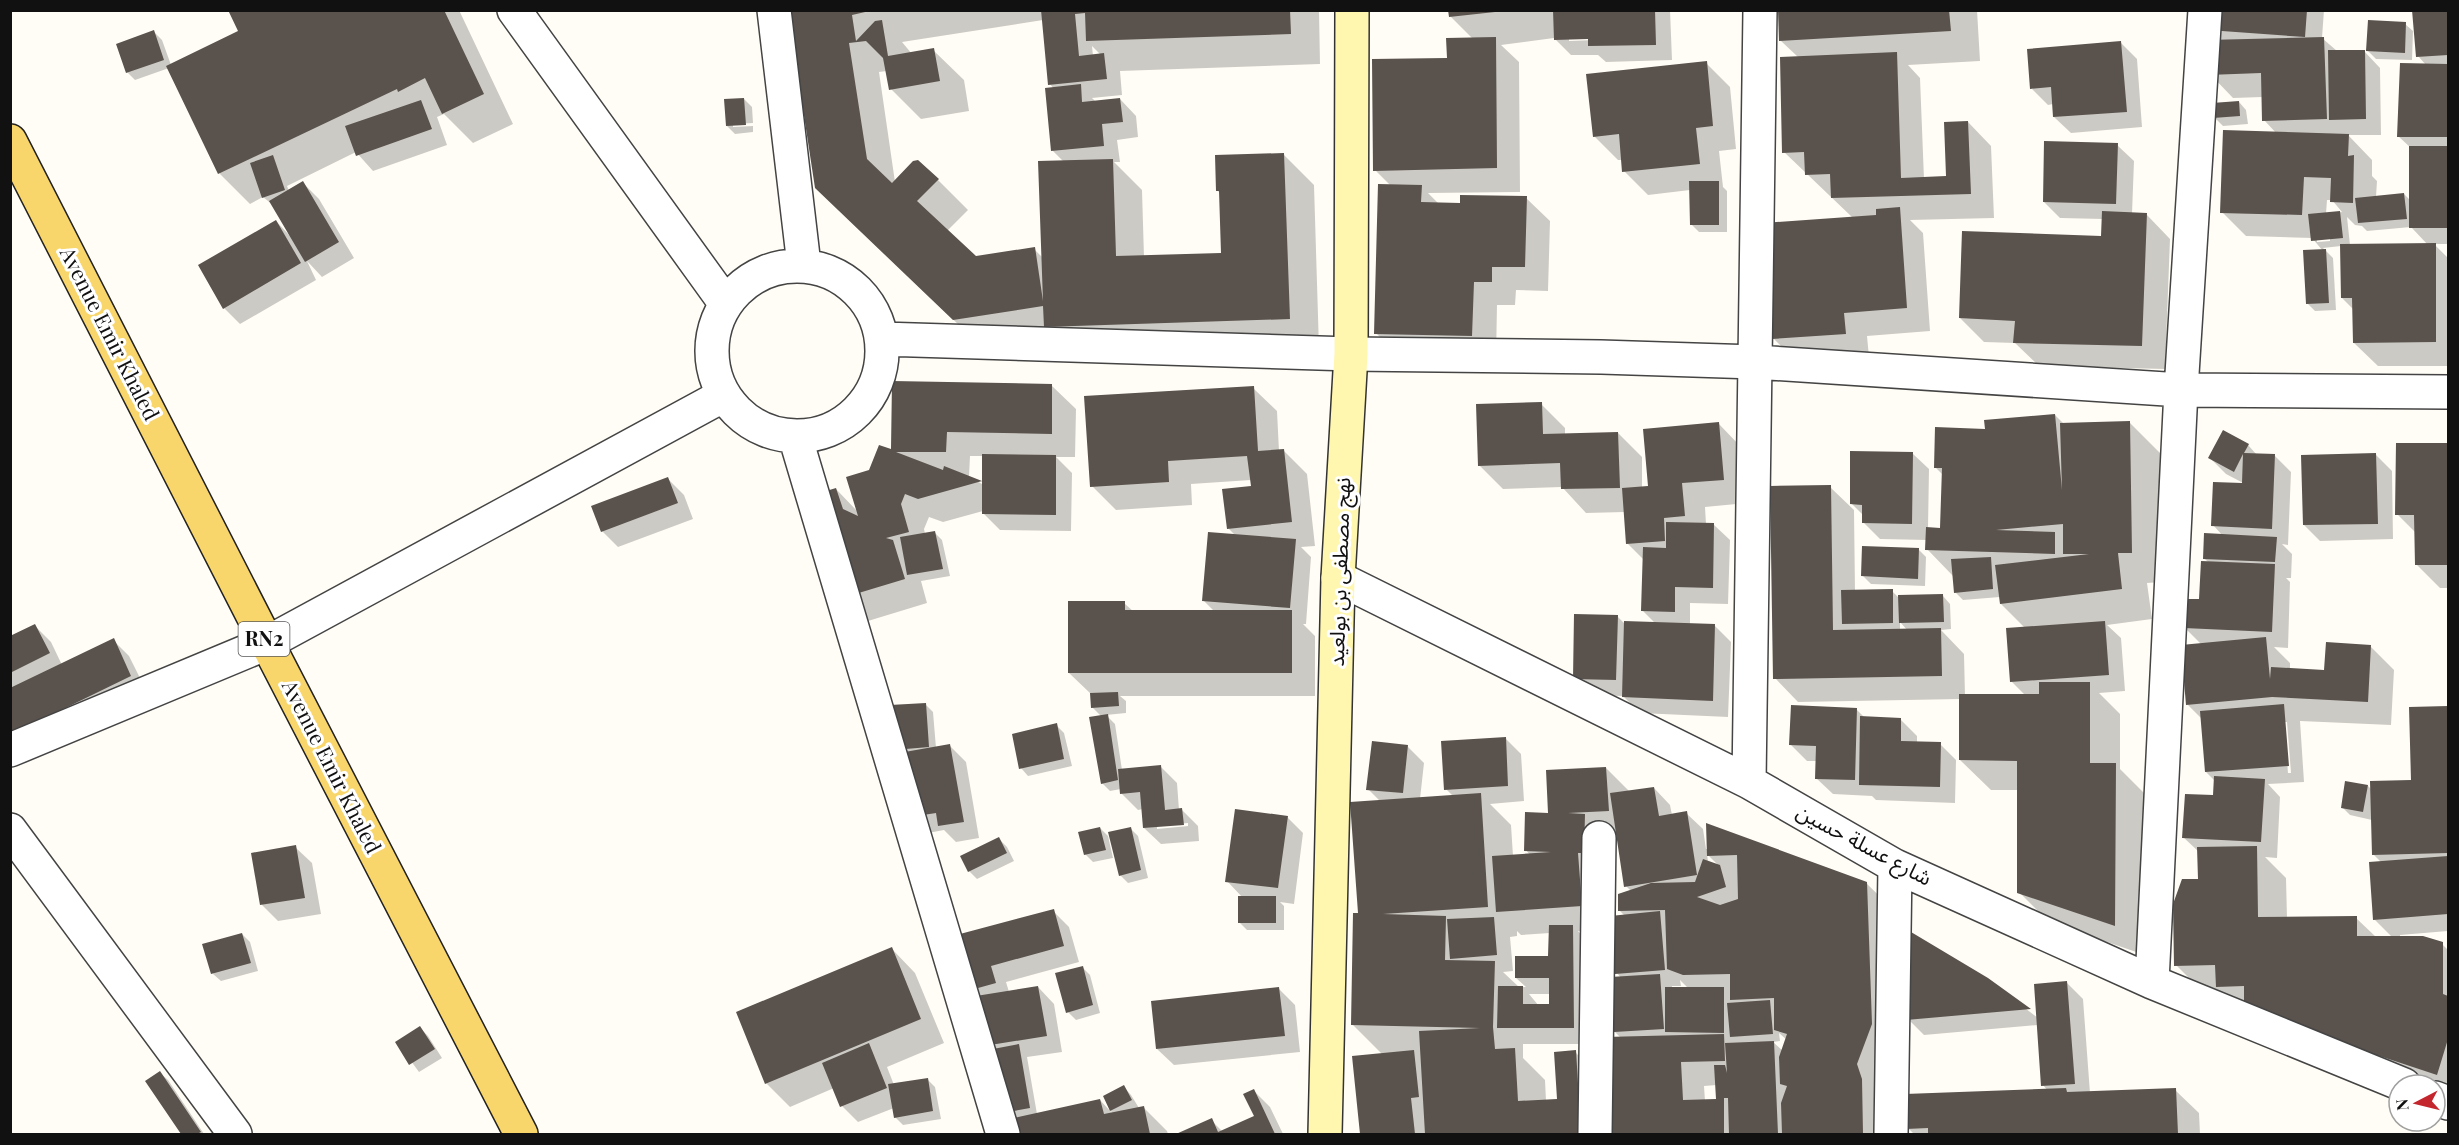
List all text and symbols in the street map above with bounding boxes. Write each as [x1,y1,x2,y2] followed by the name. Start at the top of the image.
[54,241,167,425] street label: Avenue Emir Khaled
[1321,477,1358,667] street label: نهج مصطفى بن بولعيد
[238,622,290,656] road number: RN2
[276,674,389,858] street label: Avenue Emir Khaled
[1791,796,1938,893] street label: شارع عسلة حسين
[2387,1073,2447,1133] north arrow
[2390,1097,2413,1112] text: N

